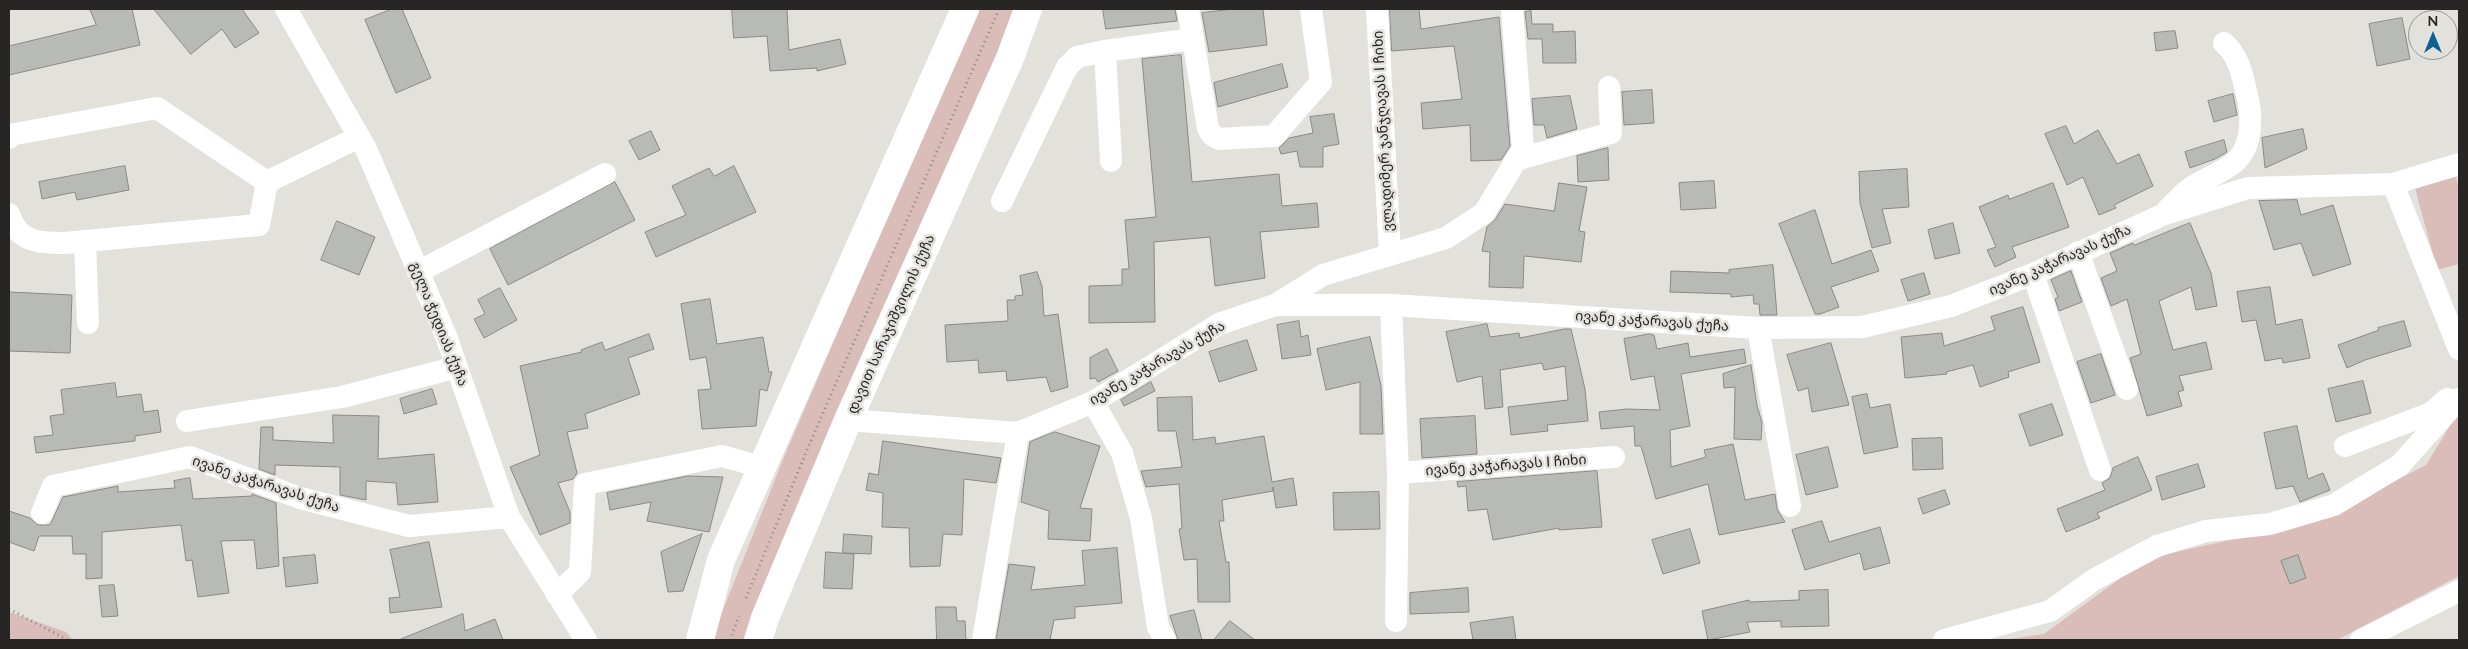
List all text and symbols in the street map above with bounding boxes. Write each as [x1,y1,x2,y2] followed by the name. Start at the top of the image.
[2408,10,2458,60] north arrow
[2428,12,2438,29] text: N
[1369,30,1397,232] street label: ვლადიმერ ჯანჯღავას I ჩიხი
[1986,221,2134,299] street label: ივანე კაჭარავას ქუჩა
[844,232,938,416] street label: დავით სარაჯიშვილის ქუჩა
[406,259,472,389] street label: გელა ჭედიას ქუჩა
[1575,307,1729,335] street label: ივანე კაჭარავას ქუჩა
[1086,317,1228,409] street label: ივანე კაჭარავას ქუჩა
[1425,451,1587,479] street label: ივანე კაჭარავას I ჩიხი
[190,452,342,516] street label: ივანე კაჭარავას ქუჩა

